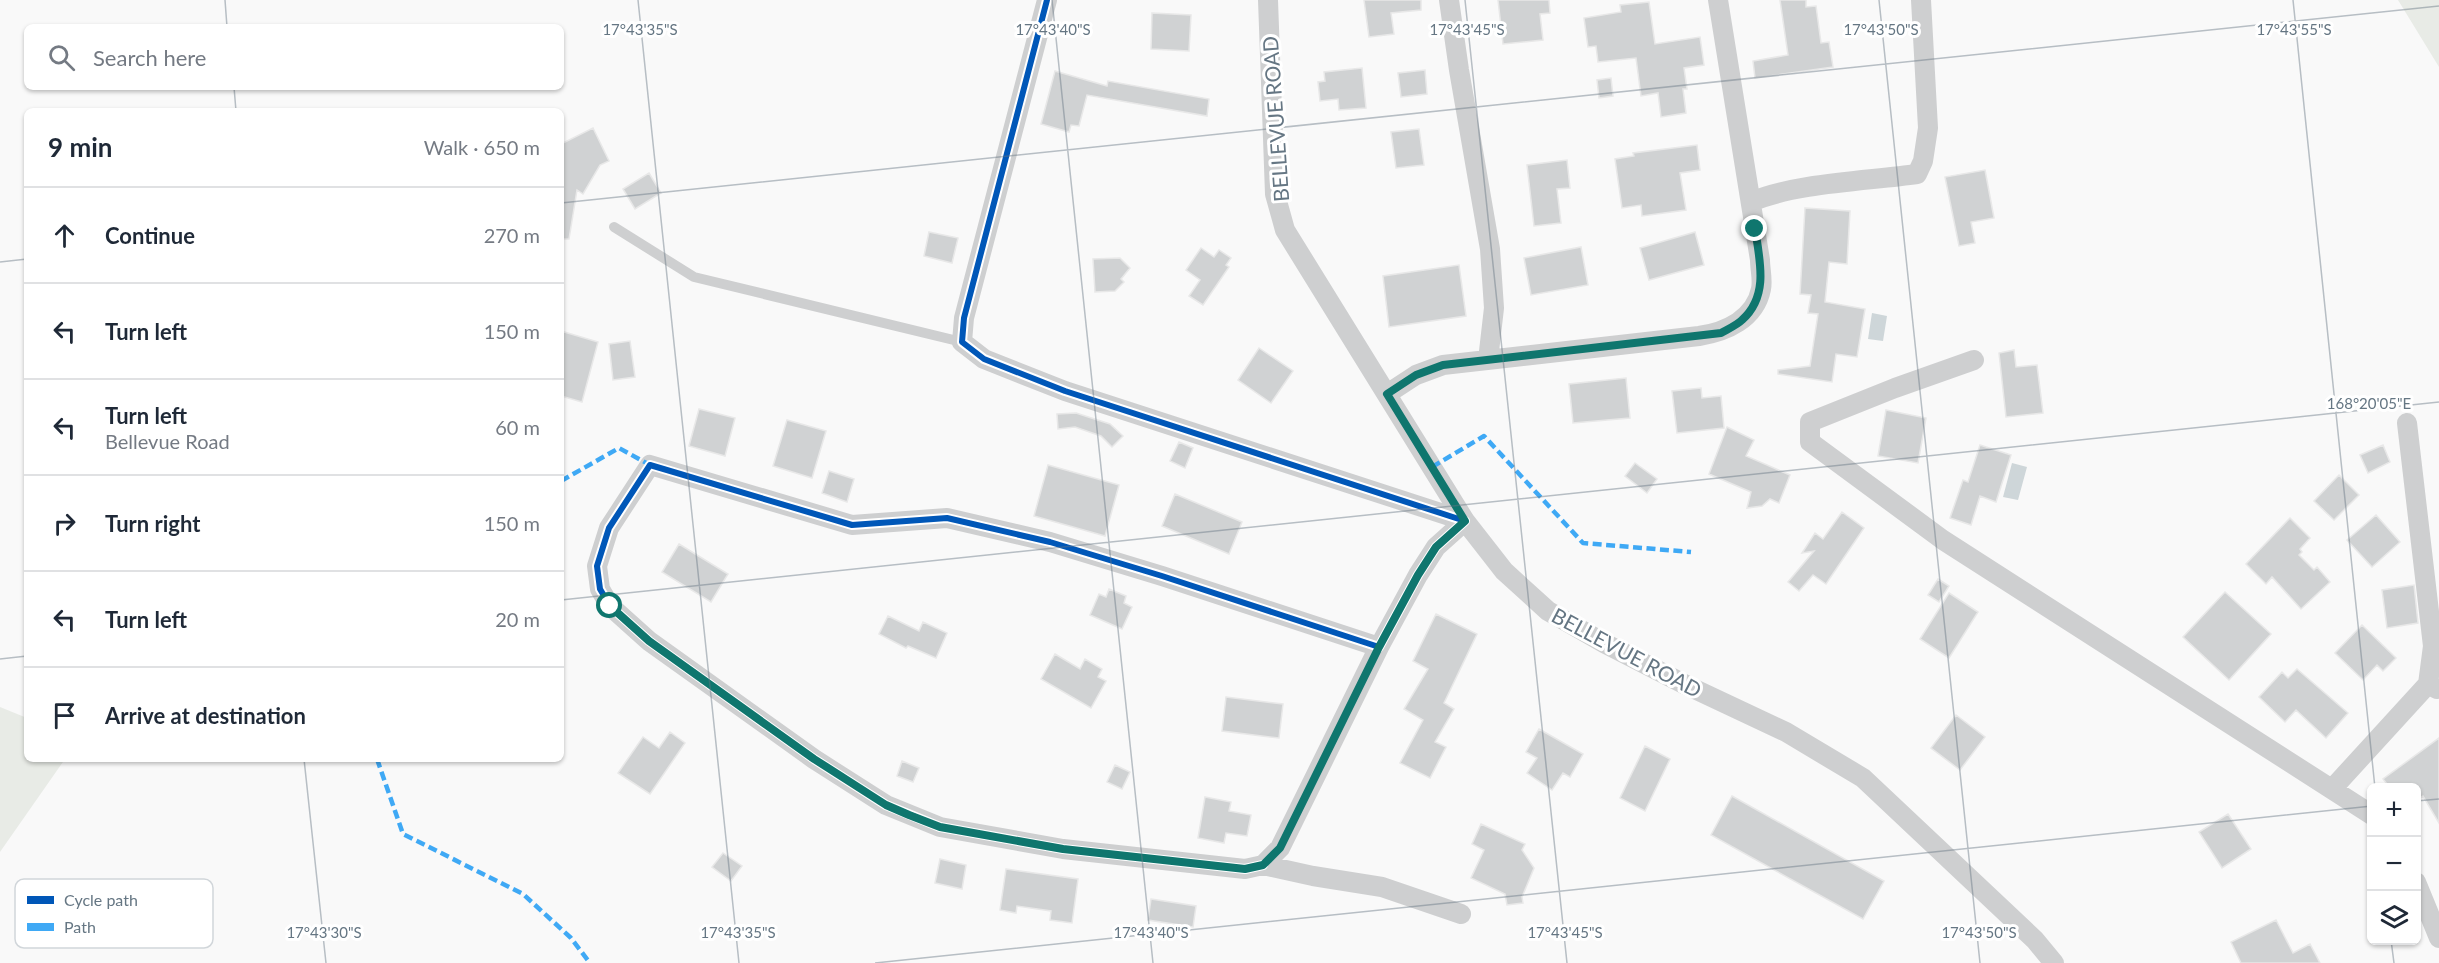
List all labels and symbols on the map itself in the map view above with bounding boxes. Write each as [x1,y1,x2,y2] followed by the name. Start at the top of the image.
[602,20,678,38] text: 17°43'35"S
[1015,20,1091,38] text: 17°43'40"S
[1429,20,1505,38] text: 17°43'45"S
[1843,20,1919,38] text: 17°43'50"S
[2256,20,2332,38] text: 17°43'55"S
[1257,35,1293,203] street label: BELLEVUE ROAD
[1741,215,1767,241] route end
[2327,394,2411,412] text: 168°20'05"E
[596,592,622,618] route start
[1548,602,1706,702] street label: BELLEVUE ROAD
[15,879,213,948] legend
[64,890,138,909] text: Cycle path
[64,917,96,936] text: Path
[286,923,362,941] text: 17°43'30"S
[700,923,776,941] text: 17°43'35"S
[1113,923,1189,941] text: 17°43'40"S
[1527,923,1603,941] text: 17°43'45"S
[1941,923,2017,941] text: 17°43'50"S

